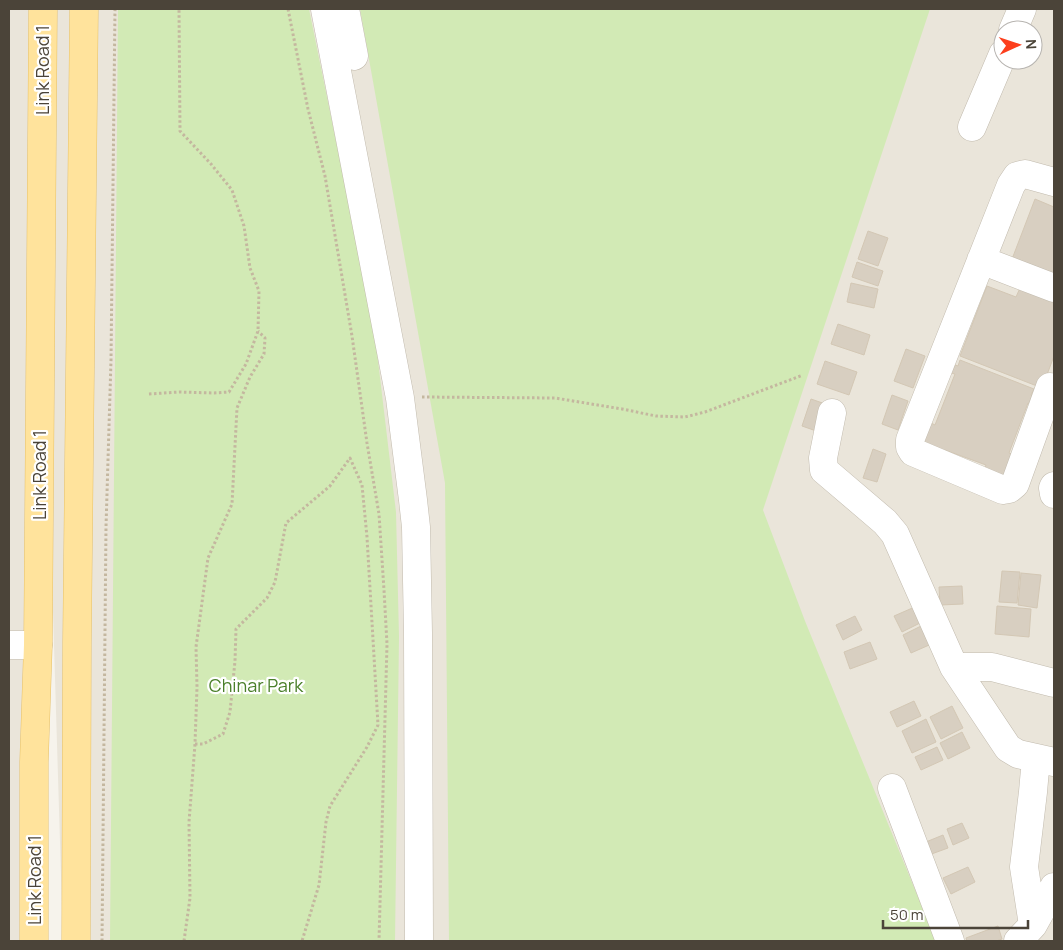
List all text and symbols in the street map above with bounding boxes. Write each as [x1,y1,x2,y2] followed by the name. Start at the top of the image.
[993,20,1043,70] north arrow
[30,25,54,115] street label: Link Road 1
[1022,39,1041,50] text: N
[27,430,51,520] street label: Link Road 1
[209,673,304,697] park label: Chinar Park
[22,835,46,925] street label: Link Road 1
[883,898,1028,930] scale bar
[890,904,924,925] text: 50 m

